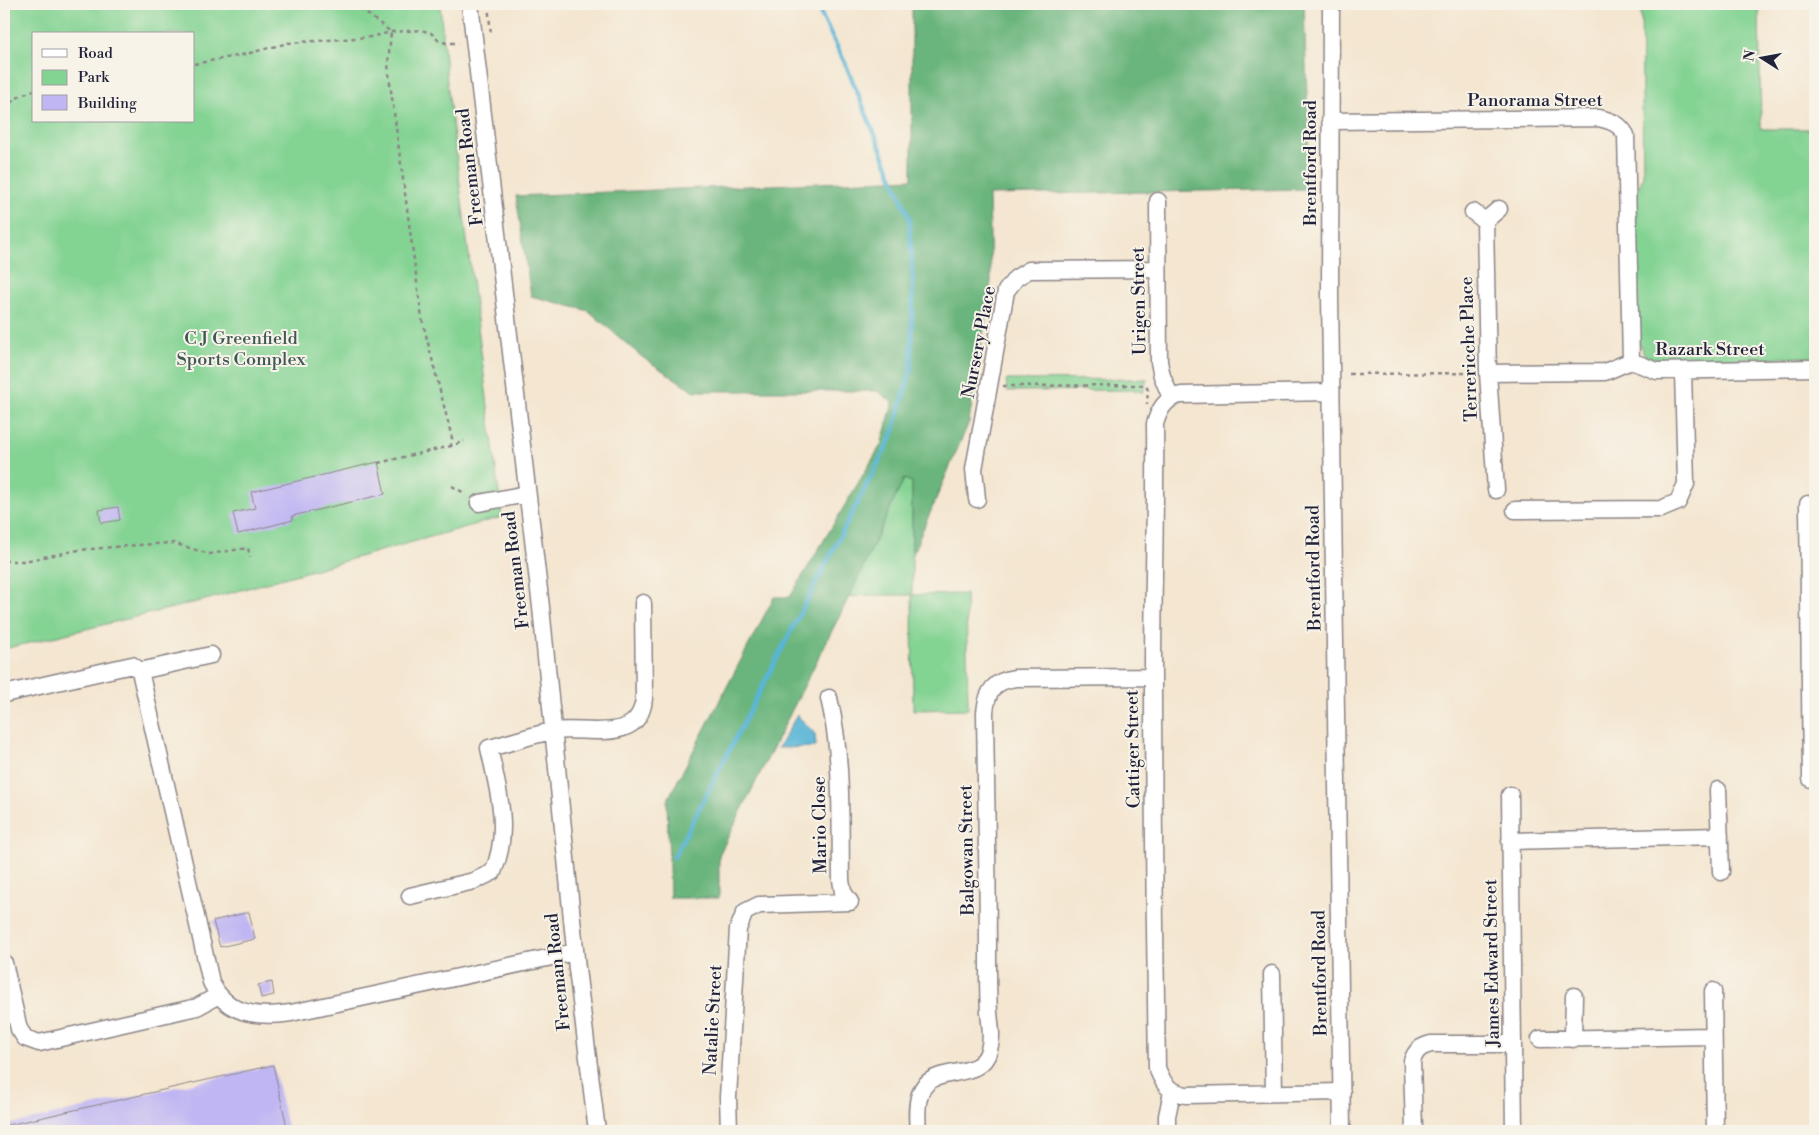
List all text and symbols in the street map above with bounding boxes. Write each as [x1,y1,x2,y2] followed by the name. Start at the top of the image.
[32,32,195,122] legend
[1736,32,1786,82] north arrow
[78,44,113,63] text: Road
[1740,49,1760,63] text: N
[78,68,110,87] text: Park
[1467,89,1603,112] street label: Panorama Street
[77,94,137,113] text: Building
[1299,99,1322,227] street label: Brentford Road
[451,106,489,227] street label: Freeman Road
[1127,246,1151,355] street label: Urigen Street
[1455,276,1483,422] street label: Terrericche Place
[957,284,1001,400] street label: Nursery Place
[176,327,306,371] park label: C J Greenfield Sports Complex
[1655,338,1765,361] street label: Razark Street
[1301,504,1327,632] street label: Brentford Road
[497,509,535,630] street label: Freeman Road
[1120,689,1146,809] street label: Cattiger Street
[808,776,832,874] street label: Mario Close
[954,784,980,917] street label: Balgowan Street
[1479,878,1505,1048] street label: James Edward Street
[1307,909,1333,1037] street label: Brentford Road
[540,911,576,1032] street label: Freeman Road
[699,963,727,1076] street label: Natalie Street

